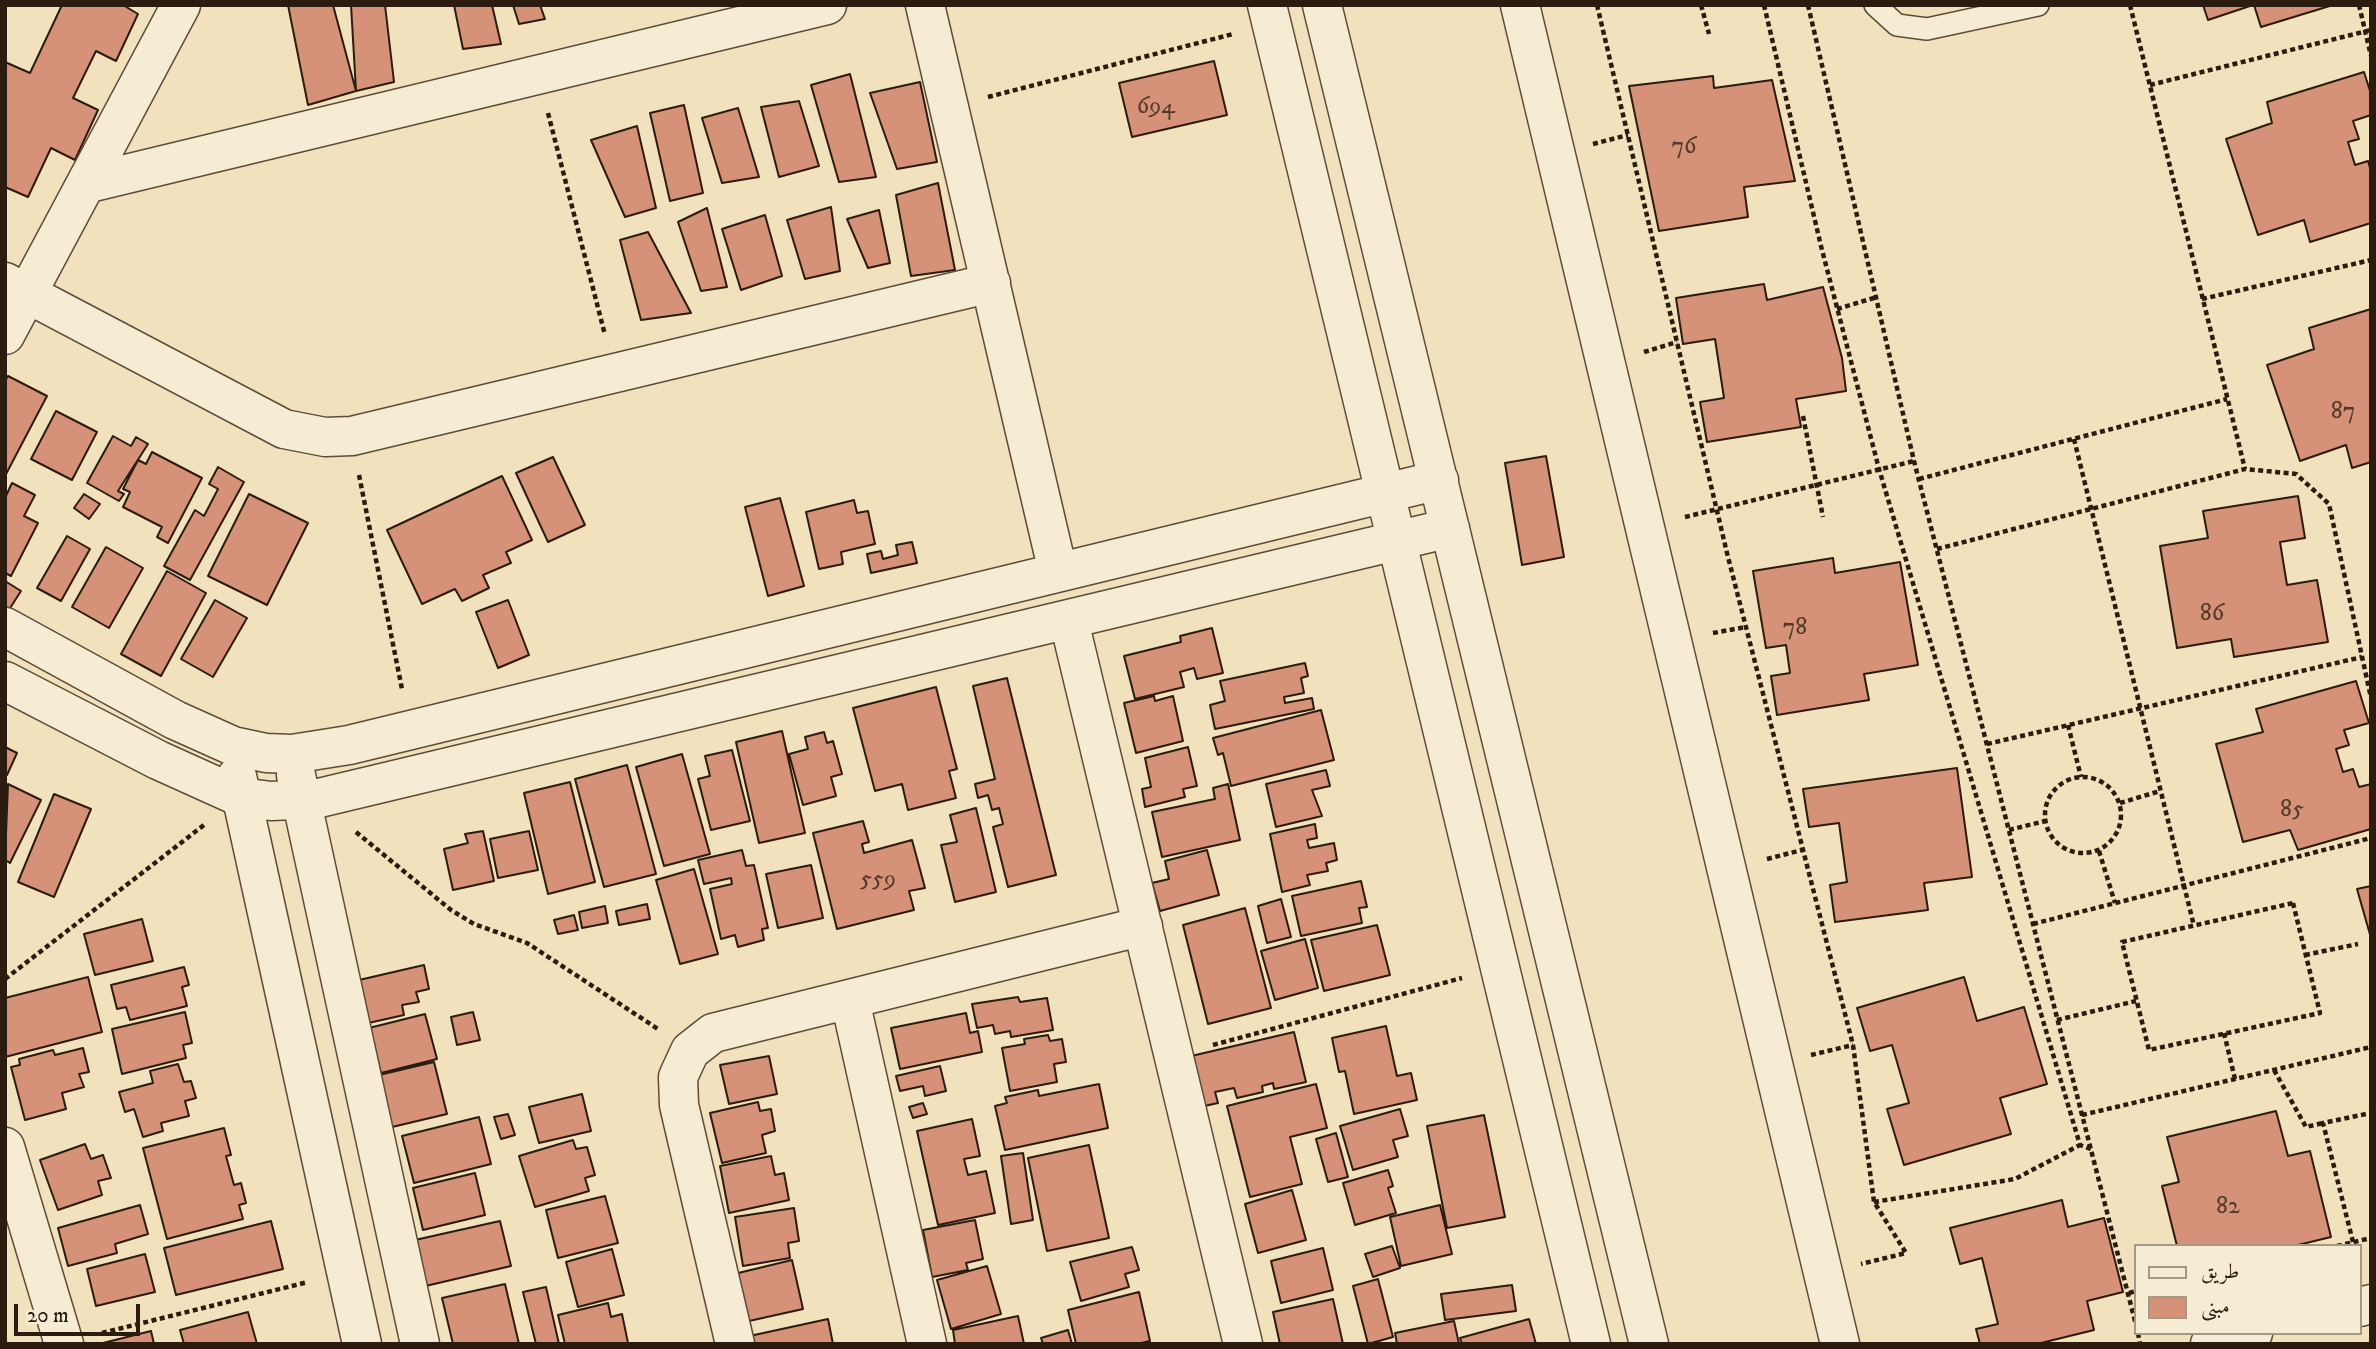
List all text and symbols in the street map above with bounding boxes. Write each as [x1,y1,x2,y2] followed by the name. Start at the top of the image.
[1137,94,1175,122] house number: 694
[1671,134,1697,162] house number: 76
[2331,399,2355,427] house number: 87
[2200,601,2224,629] house number: 86
[1783,615,1807,643] house number: 78
[2280,797,2304,825] house number: 85
[860,867,896,895] house number: 559
[2216,1194,2240,1222] house number: 82
[2134,1244,2362,1335] legend
[2201,1259,2239,1285] text: طريق
[18,1290,144,1334] scale bar
[2201,1294,2230,1320] text: مبنى
[27,1303,69,1329] text: 20 m

